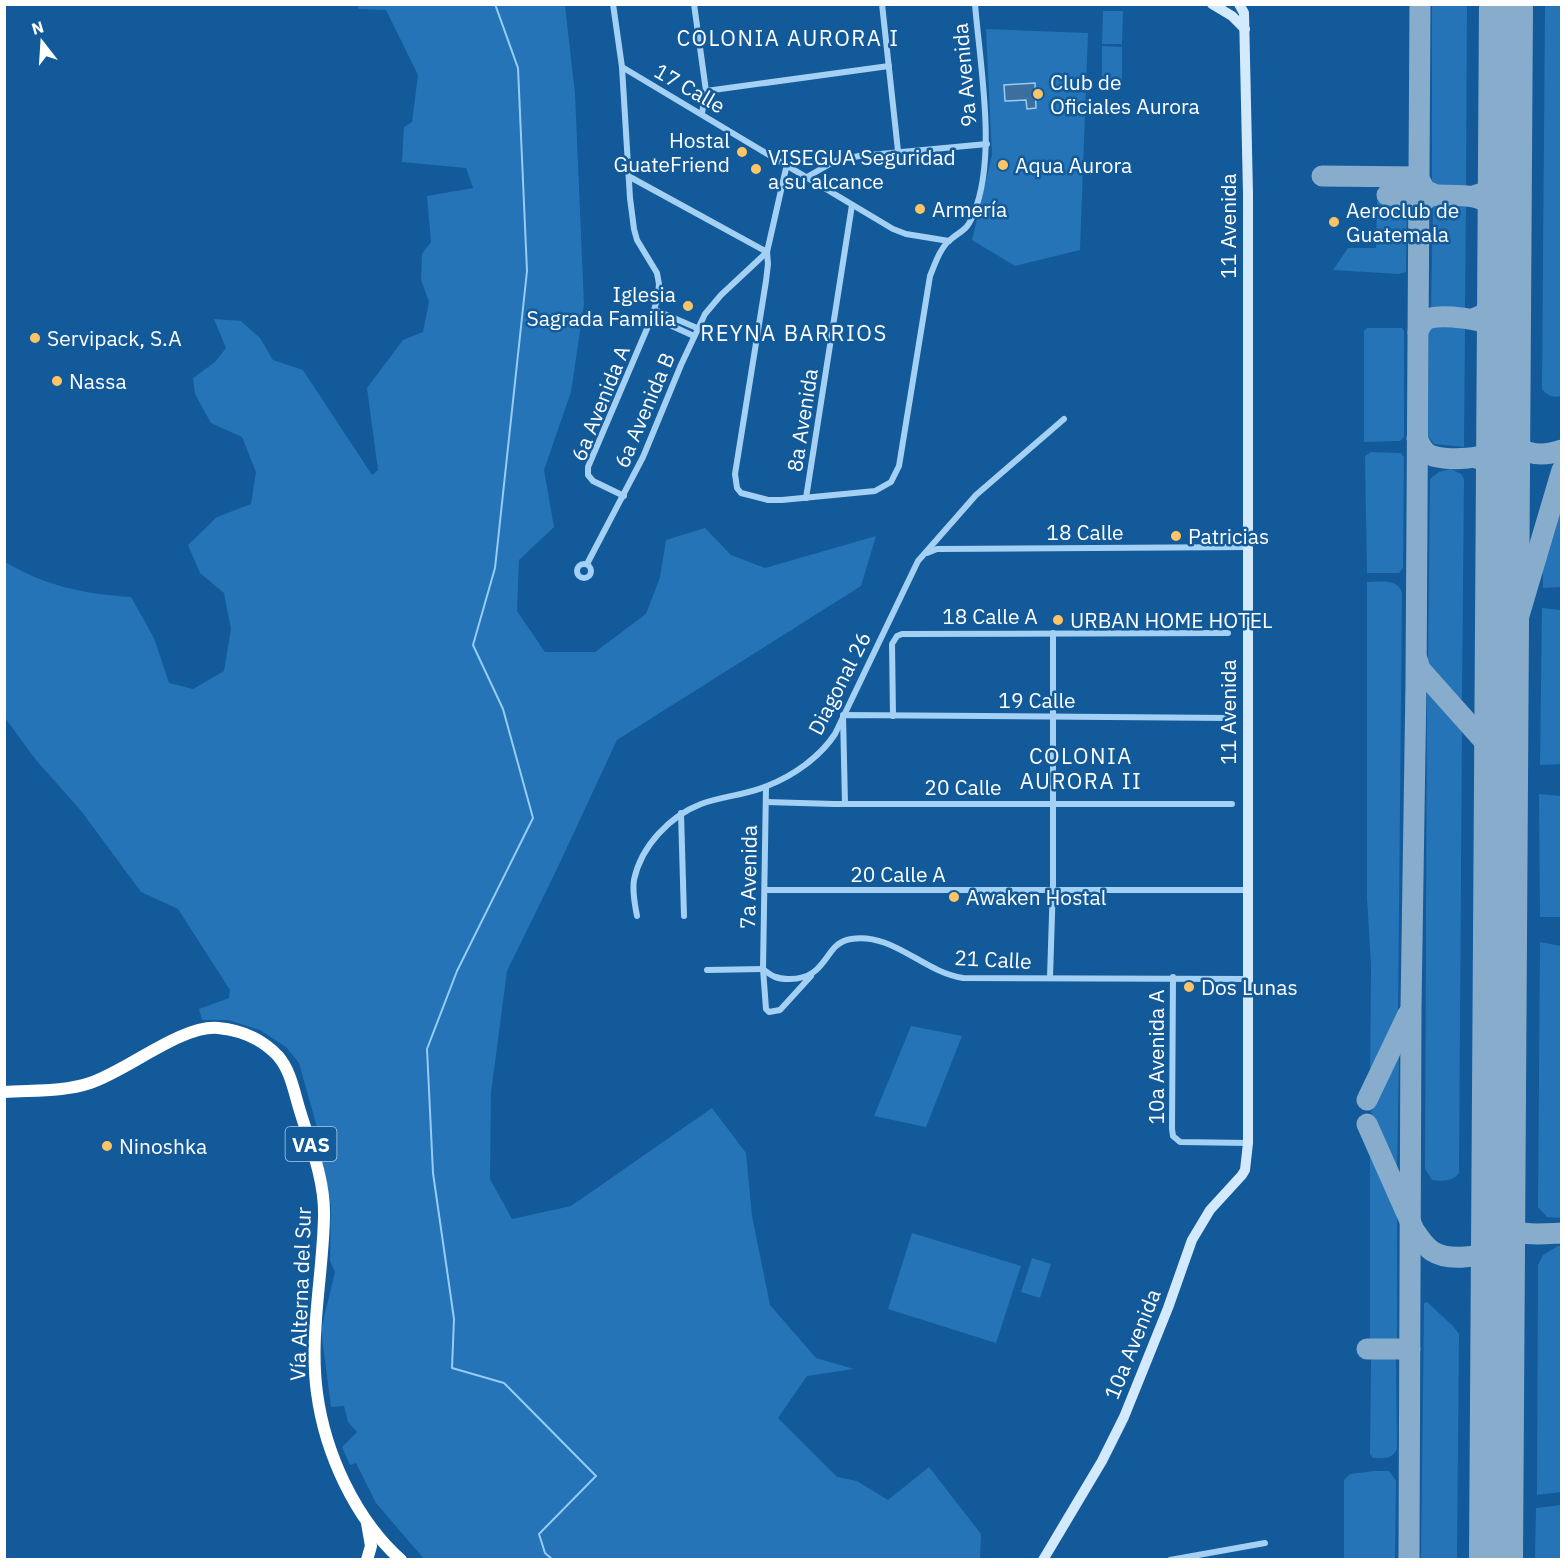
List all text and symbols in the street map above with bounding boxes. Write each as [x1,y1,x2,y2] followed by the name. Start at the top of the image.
[12,12,72,72] north arrow
[29,16,46,39] text: N
[946,22,982,128] street label: 9a Avenida
[677,23,899,52] district label: COLONIA AURORA I
[650,57,730,119] street label: 17 Calle
[1050,68,1200,120] place label: Club de Oficiales Aurora
[1031,87,1045,101] marker: Club de Oficiales Aurora
[614,126,730,178] place label: Hostal GuateFriend
[768,143,956,195] place label: VISEGUA Seguridad a su alcance
[735,145,749,159] marker: Hostal GuateFriend
[1015,151,1132,179] place label: Aqua Aurora
[996,158,1010,172] marker: Aqua Aurora
[749,162,763,176] marker: VISEGUA Seguridad a su alcance
[1214,173,1242,279] street label: 11 Avenida
[932,195,1007,223] place label: Armería
[1346,196,1459,248] place label: Aeroclub de Guatemala
[913,202,927,216] marker: Armería
[1327,215,1341,229] marker: Aeroclub de Guatemala
[526,280,676,332] place label: Iglesia Sagrada Familia
[681,299,695,313] marker: Iglesia Sagrada Familia
[700,318,888,347] district label: REYNA BARRIOS
[47,324,182,352] place label: Servipack, S.A
[28,331,42,345] marker: Servipack, S.A
[564,341,636,465] street label: 6a Avenida A
[607,348,681,472] street label: 6a Avenida B
[780,366,824,474] street label: 8a Avenida
[69,367,127,395] place label: Nassa
[50,374,64,388] marker: Nassa
[1046,518,1124,546] street label: 18 Calle
[1188,522,1269,550] place label: Patricias
[1169,529,1183,543] marker: Patricias
[942,602,1038,630] street label: 18 Calle A
[1070,606,1272,634] place label: URBAN HOME HOTEL
[1051,613,1065,627] marker: URBAN HOME HOTEL
[801,627,877,739] street label: Diagonal 26
[1214,659,1242,765] street label: 11 Avenida
[998,686,1076,714] street label: 19 Calle
[1020,741,1142,795] district label: COLONIA AURORA II
[924,773,1002,801] street label: 20 Calle
[733,825,763,929] street label: 7a Avenida
[850,860,946,888] street label: 20 Calle A
[966,883,1107,911] place label: Awaken Hostal
[947,890,961,904] marker: Awaken Hostal
[954,943,1032,975] street label: 21 Calle
[1201,973,1298,1001] place label: Dos Lunas
[1182,980,1196,994] marker: Dos Lunas
[1142,989,1170,1125] street label: 10a Avenida A
[286,1127,336,1161] road number: VAS
[119,1132,207,1160] place label: Ninoshka
[100,1139,114,1153] marker: Ninoshka
[283,1206,317,1381] street label: Vía Alterna del Sur
[1097,1285,1167,1403] street label: 10a Avenida

